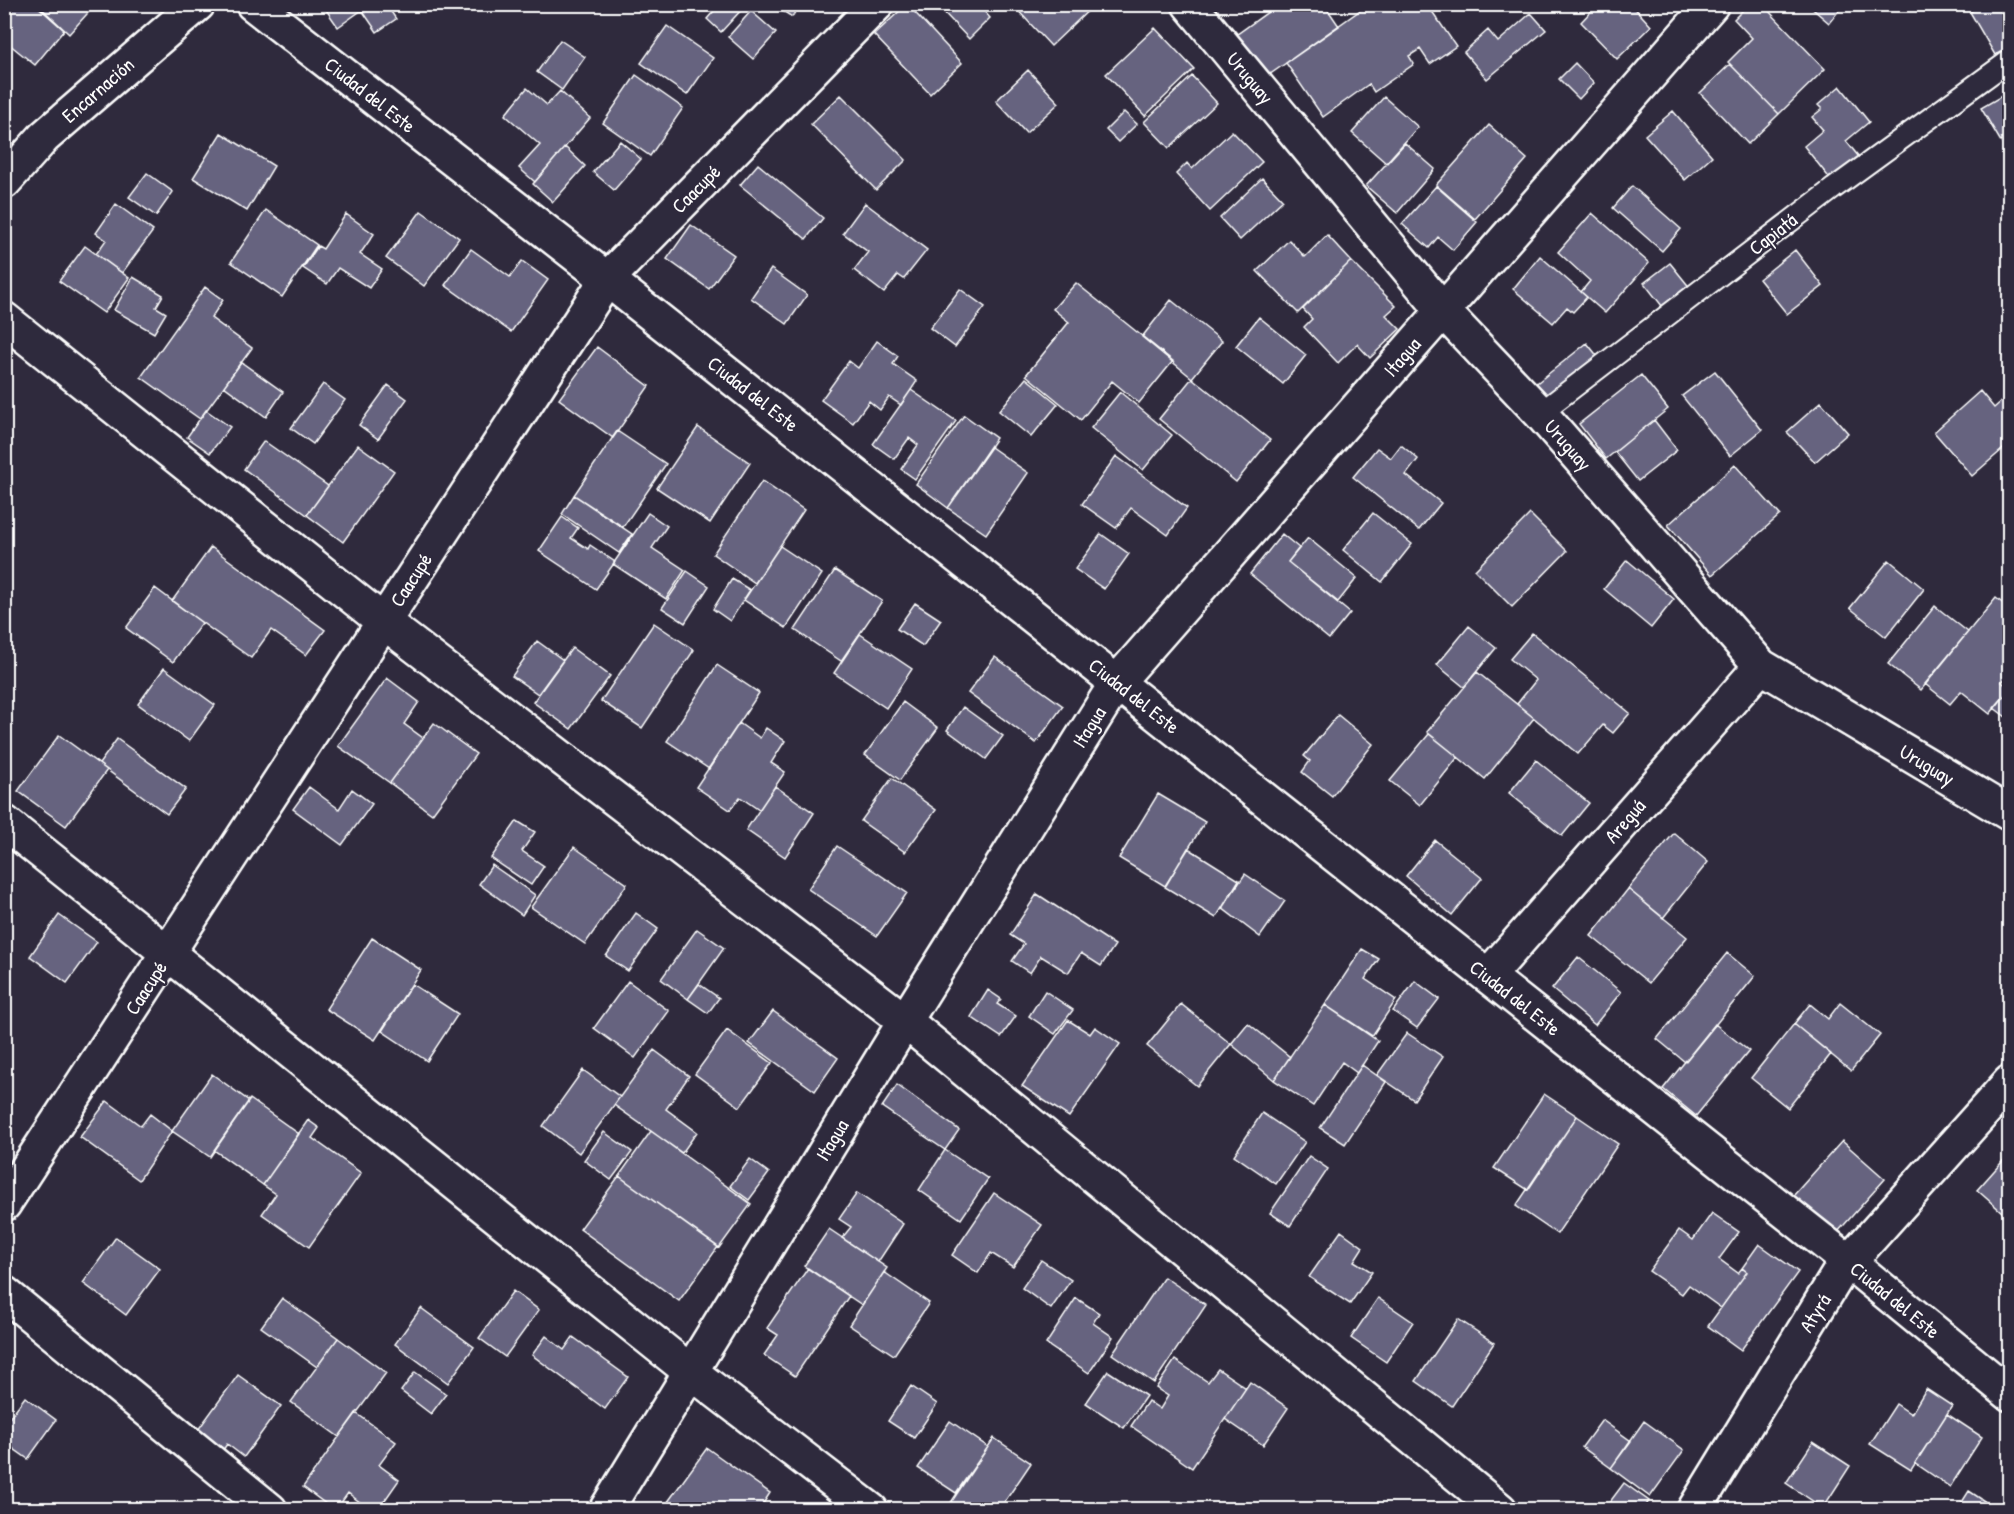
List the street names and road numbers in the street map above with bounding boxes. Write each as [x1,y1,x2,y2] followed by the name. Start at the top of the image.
[1221,46,1280,109] street label: Uruguay
[56,51,140,128] street label: Encarnación
[319,51,421,139] street label: Ciudad del Este
[665,158,726,219] street label: Caacupé
[1743,206,1803,261] street label: Capiatá
[1377,331,1426,382] street label: Itagua
[702,350,804,438] street label: Ciudad del Este
[1539,413,1598,476] street label: Uruguay
[383,548,438,612] street label: Caacupé
[1083,652,1185,740] street label: Ciudad del Este
[1065,701,1112,753] street label: Itagua
[1895,738,1960,792] street label: Uruguay
[1598,793,1651,848] street label: Areguá
[1464,954,1566,1042] street label: Ciudad del Este
[118,956,173,1020] street label: Caacupé
[809,1114,855,1166] street label: Itagua
[1845,1255,1946,1344] street label: Ciudad del Este
[1792,1288,1837,1337] street label: Atyrá

